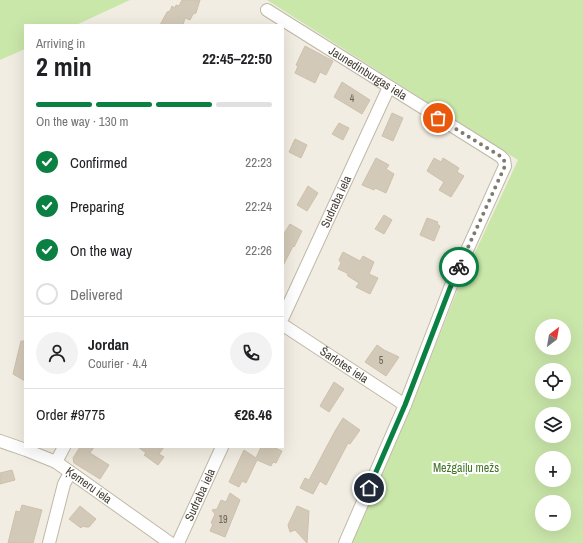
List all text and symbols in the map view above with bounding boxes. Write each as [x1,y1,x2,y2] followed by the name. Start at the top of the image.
[36,35,85,52] text: Arriving in
[326,43,410,104] street label: Jaunedinburgas iela
[202,48,272,69] text: 22:45–22:50
[36,49,92,84] text: 2 min
[350,92,355,105] house number: 4
[421,101,455,135] pin
[427,107,449,129] icon: bag
[36,113,128,130] text: On the way · 130 m
[36,151,58,173] icon: check
[70,152,127,173] text: Confirmed
[245,154,272,171] text: 22:23
[317,172,355,230] street label: Sudraba iela
[36,195,58,217] icon: check
[70,196,124,217] text: Preparing
[245,198,272,215] text: 22:24
[36,239,58,261] icon: check
[70,240,132,261] text: On the way
[245,242,272,259] text: 22:26
[439,247,479,287] courier
[448,256,470,278] icon: bike
[70,284,123,305] text: Delivered
[535,319,571,355] north arrow
[535,319,571,531] map controls
[36,332,78,374] button: person
[230,332,272,374] button: phone
[88,334,129,355] text: Jordan
[317,343,372,387] street label: Šarlotes iela
[379,354,384,367] house number: 5
[88,355,147,372] text: Courier · 4.4
[535,363,571,399] button: locate
[36,404,105,425] text: Order #9775
[234,404,272,425] text: €26.46
[535,407,571,443] button: layers
[535,451,571,487] button: +
[433,460,499,476] park label: Mežgaiļu mežs
[62,463,115,507] street label: Ķemeru iela
[181,466,219,524] street label: Sudraba iela
[352,471,386,505] pin
[358,477,380,499] icon: home
[535,495,571,531] button: −
[218,513,228,526] house number: 19

